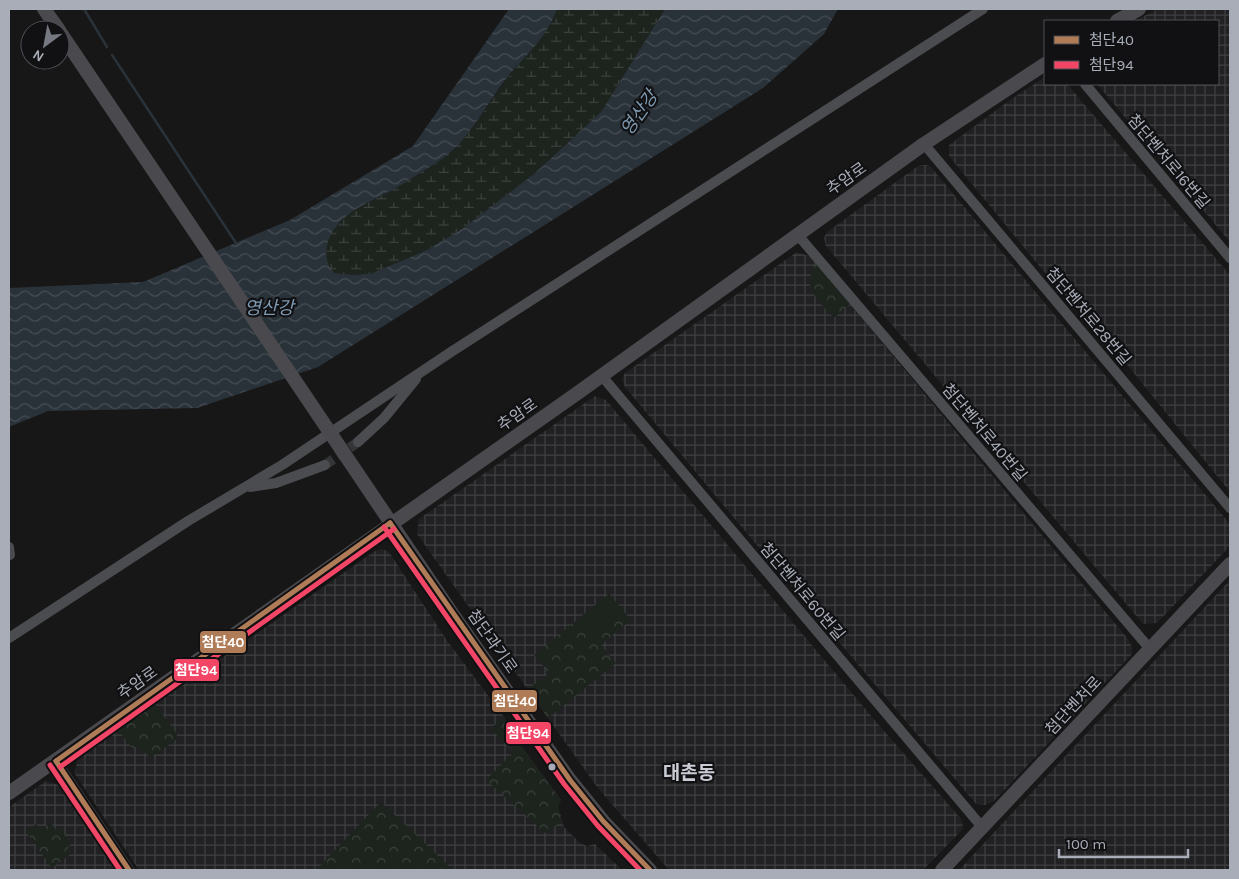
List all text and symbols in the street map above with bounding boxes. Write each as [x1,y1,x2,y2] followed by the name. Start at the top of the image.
[20,20,70,70] north arrow
[1044,20,1219,85] legend
[1089,31,1134,49] text: 첨단40
[30,46,47,65] text: N
[1089,56,1134,74] text: 첨단94
[616,84,664,140] water label: 영산강
[1124,110,1214,212] street label: 첨단벤처로16번길
[823,158,870,199] street label: 추암로
[1042,263,1135,369] street label: 첨단벤처로28번길
[244,297,296,319] water label: 영산강
[938,380,1031,485] street label: 첨단벤처로40번길
[494,394,541,435] street label: 추암로
[756,539,849,644] street label: 첨단벤처로60번길
[464,606,522,677] street label: 첨단과기로
[199,630,247,654] line badge: 첨단40
[202,634,245,651] text: 첨단40
[173,658,220,682] line badge: 첨단94
[114,662,161,703] street label: 추암로
[175,662,218,679] text: 첨단94
[1041,672,1106,739] street label: 첨단벤처로
[491,689,538,713] line badge: 첨단40
[494,693,537,710] text: 첨단40
[505,721,552,745] line badge: 첨단94
[507,725,550,742] text: 첨단94
[547,762,557,772] unlabelled marker
[663,762,715,784] district label: 대촌동
[1059,826,1188,858] scale bar
[1066,835,1106,853] text: 100 m

